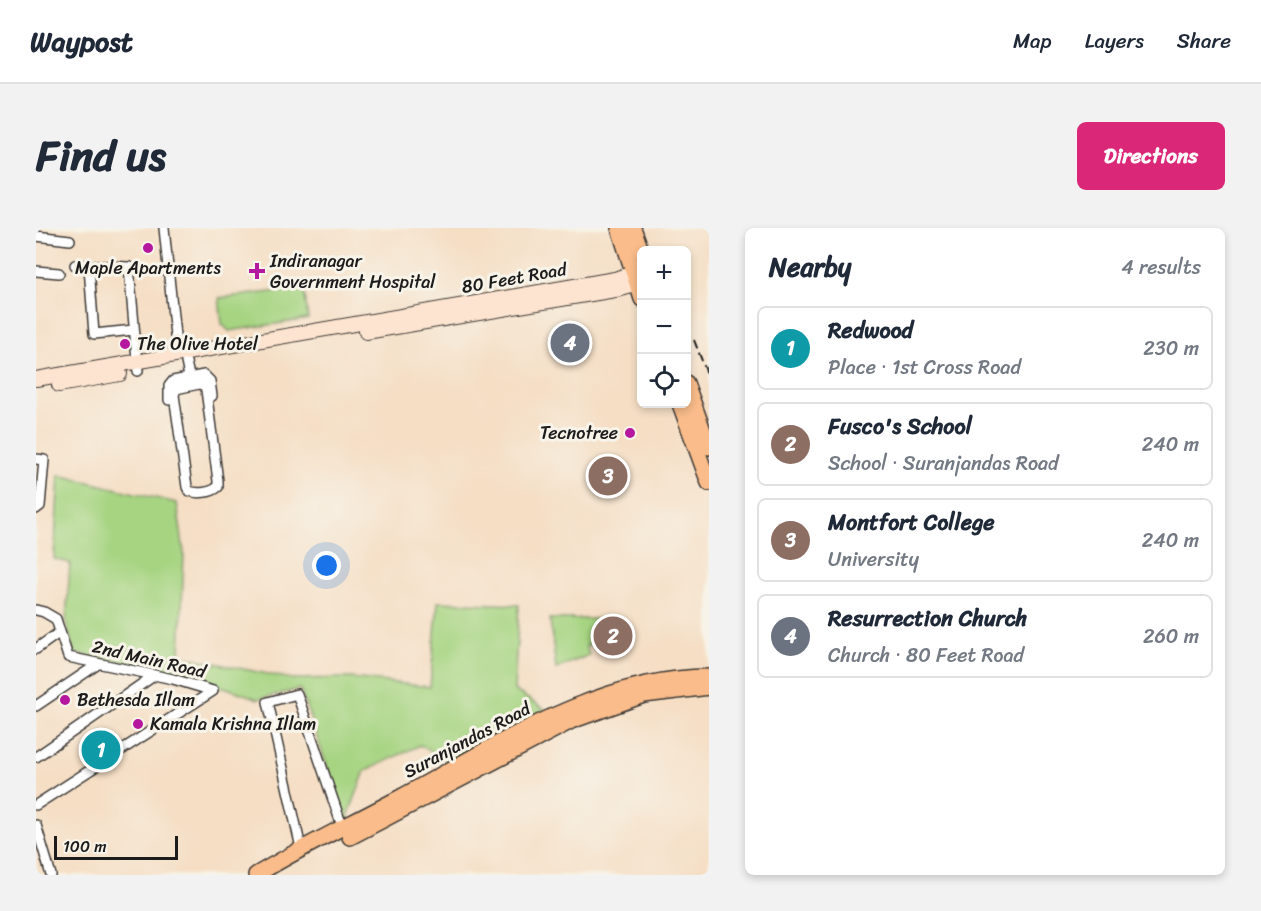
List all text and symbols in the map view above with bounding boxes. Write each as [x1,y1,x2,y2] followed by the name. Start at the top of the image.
[30,17,133,66] text: Waypost
[1013,22,1052,60] text: Map
[1085,22,1144,60] text: Layers
[1177,22,1231,60] text: Share
[36,119,166,193] text: Find us
[1077,122,1225,190] button: Directions
[141,241,155,255] marker: Maple Apartments
[769,244,851,290] text: Nearby
[269,245,436,298] place label: Indiranagar Government Hospital
[637,246,691,408] map controls
[637,246,691,300] button: +
[1121,250,1201,285] text: 4 results
[75,252,222,284] place label: Maple Apartments
[459,253,571,303] street label: 80 Feet Road
[248,262,266,280] marker: Indiranagar Government Hospital
[637,300,691,354] button: −
[828,311,913,350] text: Redwood
[550,320,590,366] pin: 4
[137,328,259,360] place label: The Olive Hotel
[786,331,795,366] text: 1
[1143,331,1199,366] text: 230 m
[118,337,132,351] marker: The Olive Hotel
[828,350,1021,385] text: Place · 1st Cross Road
[637,354,691,408] button: locate
[828,407,972,446] text: Fusco's School
[540,417,618,449] place label: Tecnotree
[623,426,637,440] marker: Tecnotree
[785,427,796,462] text: 2
[1142,427,1199,462] text: 240 m
[828,446,1059,481] text: School · Suranjandas Road
[588,454,628,498] pin: 3
[828,503,995,542] text: Montfort College
[785,523,796,558] text: 3
[1142,523,1199,558] text: 240 m
[828,542,919,577] text: University
[312,551,341,580] your location
[828,599,1027,638] text: Resurrection Church
[594,614,632,658] pin: 2
[784,619,797,654] text: 4
[1143,619,1199,654] text: 260 m
[89,630,210,688] street label: 2nd Main Road
[828,638,1024,673] text: Church · 80 Feet Road
[77,684,195,716] place label: Bethesda Illam
[398,692,538,787] street label: Suranjandas Road
[58,693,72,707] marker: Bethesda Illam
[150,708,317,740] place label: Kamala Krishna Illam
[131,717,145,731] marker: Kamala Krishna Illam
[82,728,120,772] pin: 1
[63,832,107,861] text: 100 m
[54,833,178,860] scale bar

